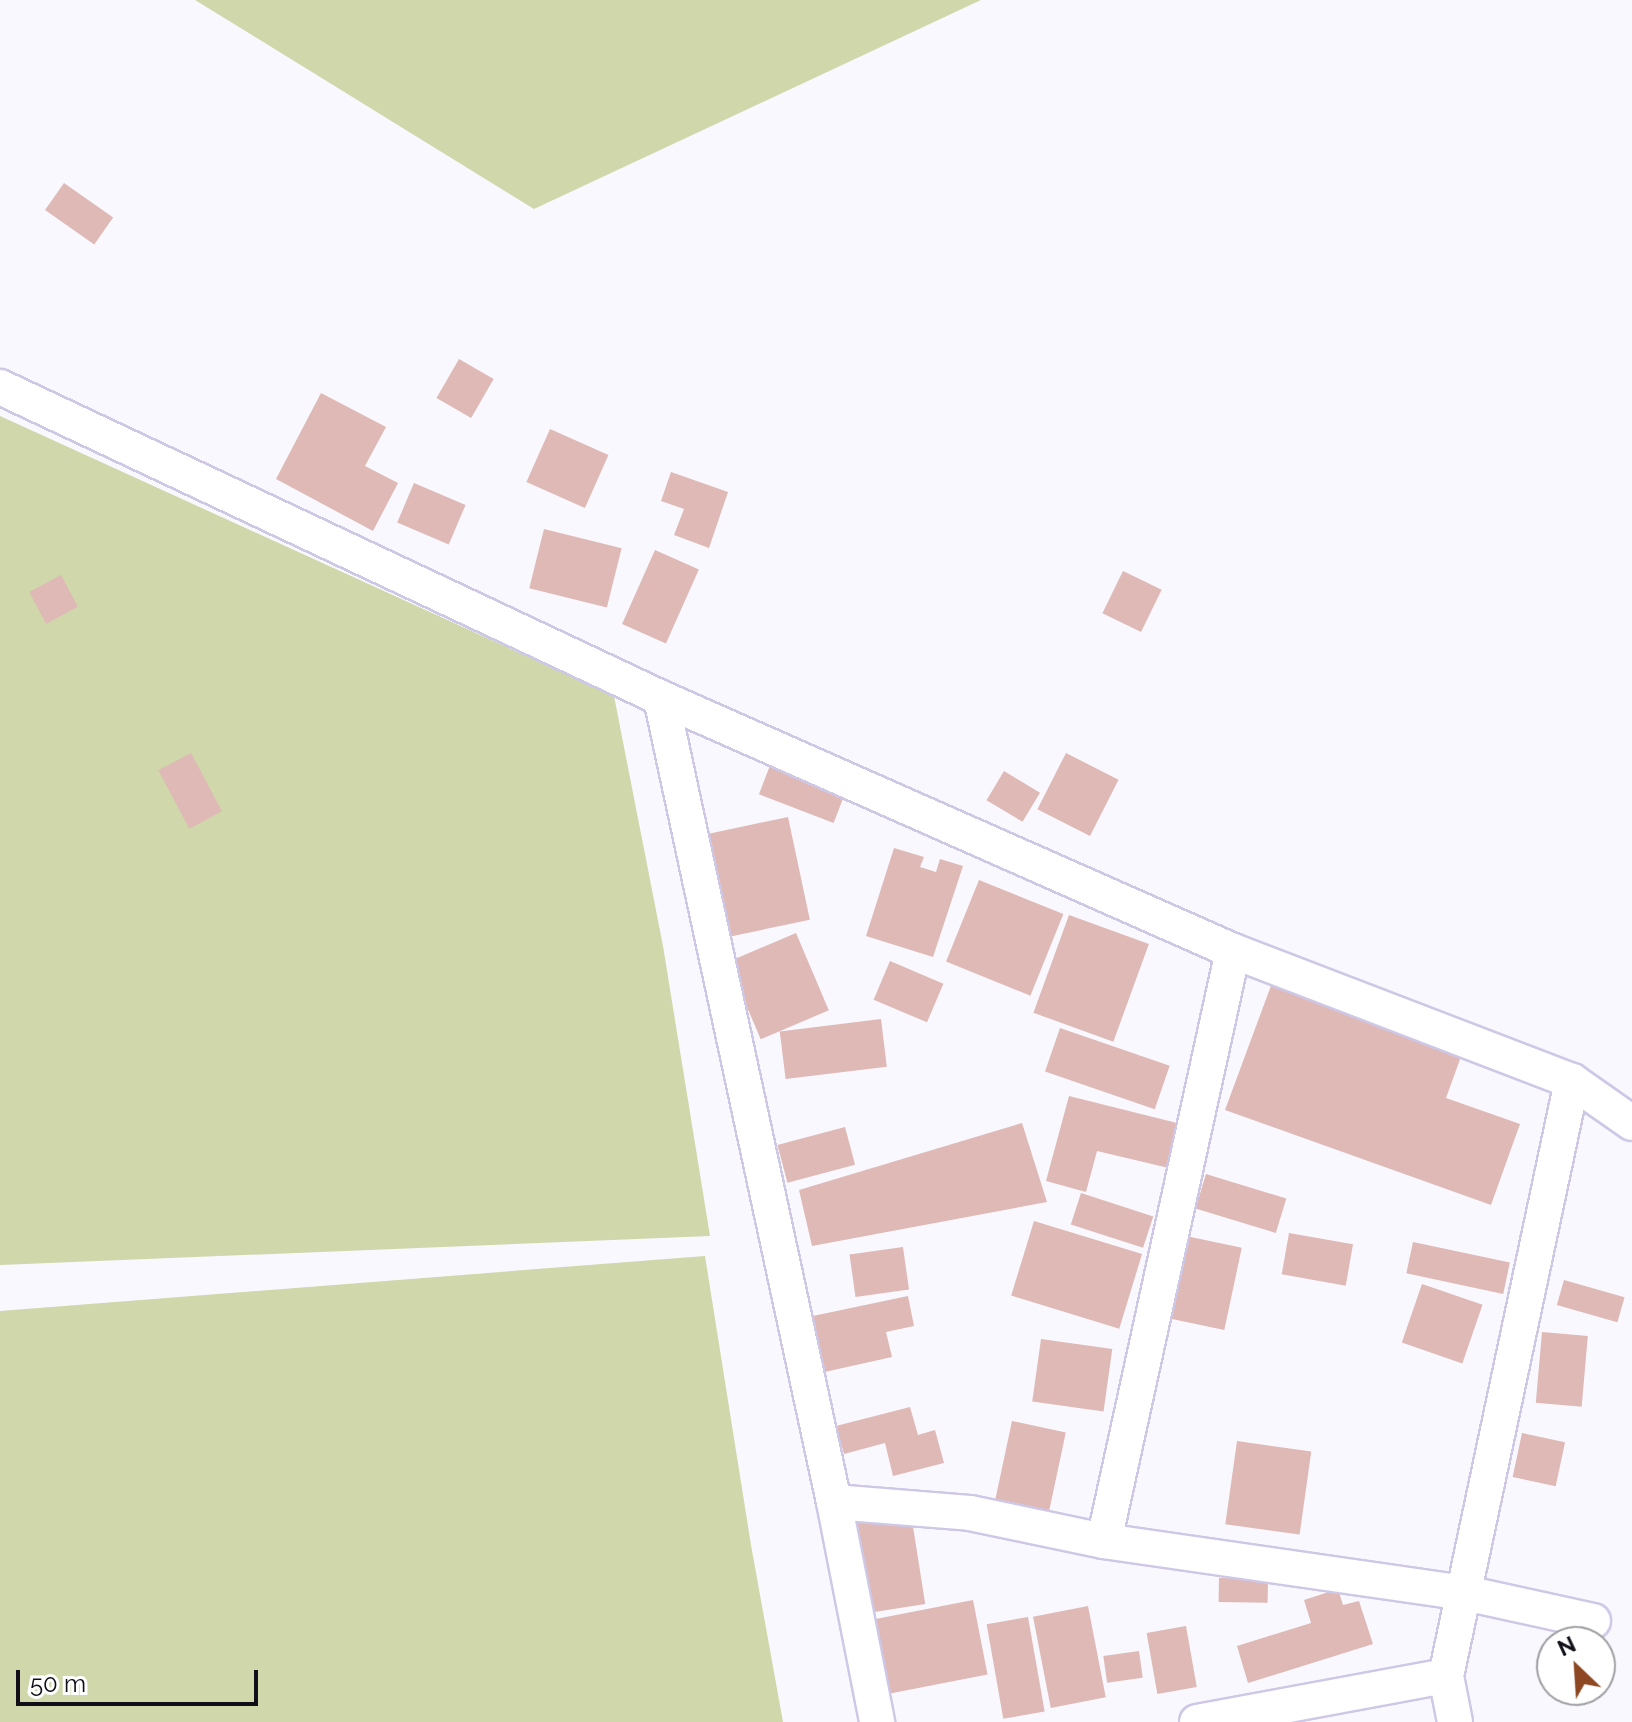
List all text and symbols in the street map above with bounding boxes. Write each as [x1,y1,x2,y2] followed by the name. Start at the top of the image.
[1536,1626,1616,1706] north arrow
[1554,1631,1580,1661] text: N
[20,1654,262,1704] scale bar
[30,1669,86,1698] text: 50 m

